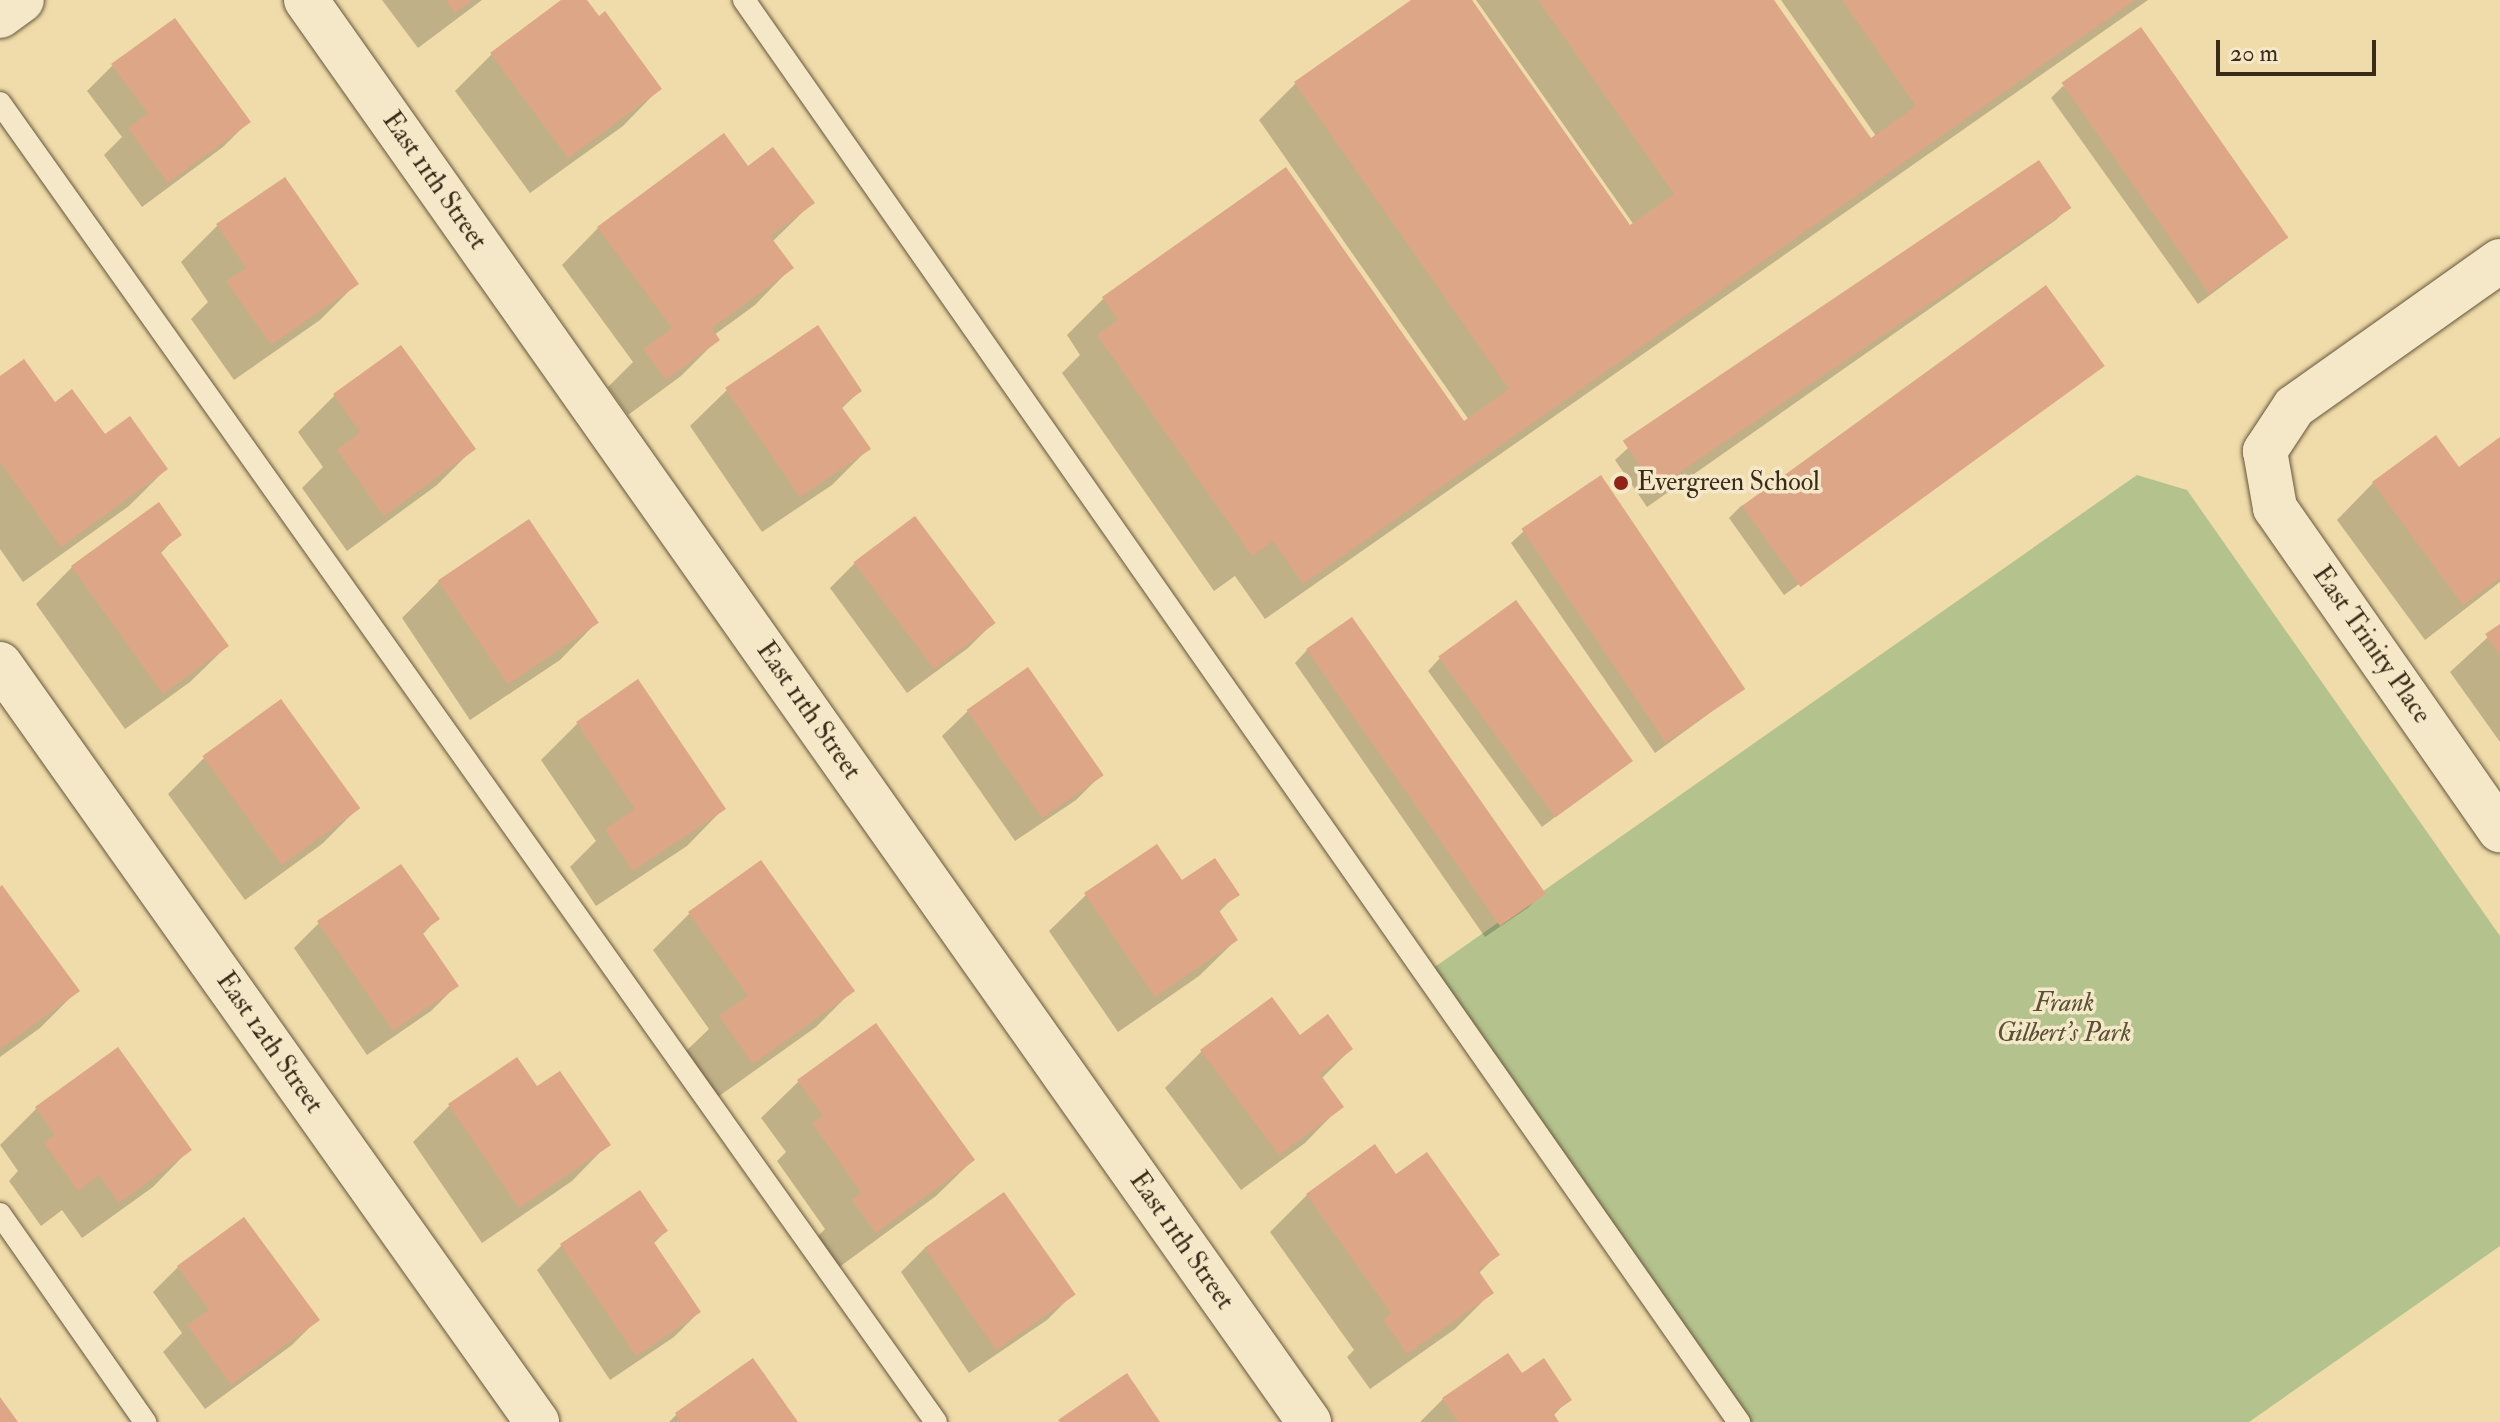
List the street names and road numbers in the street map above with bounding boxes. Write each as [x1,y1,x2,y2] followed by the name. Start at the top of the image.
[375,106,493,256] street label: East 11th Street
[2305,560,2437,730] street label: East Trinity Place
[749,636,867,786] street label: East 11th Street
[209,967,329,1119] street label: East 12th Street
[1122,1166,1240,1316] street label: East 11th Street

